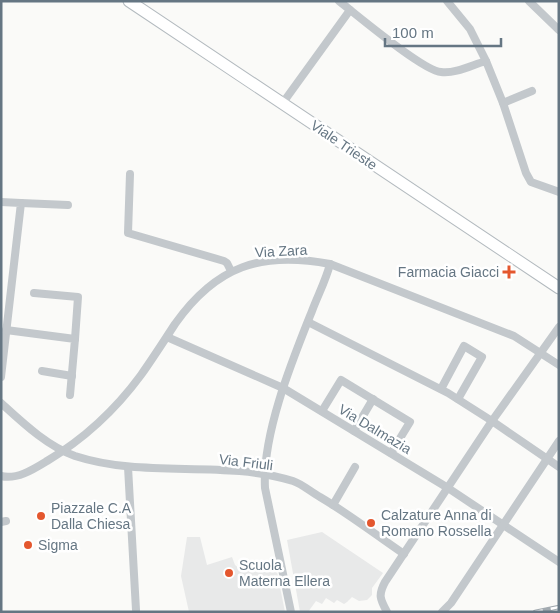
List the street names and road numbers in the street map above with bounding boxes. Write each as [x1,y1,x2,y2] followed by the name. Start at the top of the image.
[308,117,380,173] street label: Viale Trieste
[254,242,308,260] street label: Via Zara
[336,401,415,457] street label: Via Dalmazia
[218,451,274,473] street label: Via Friuli

